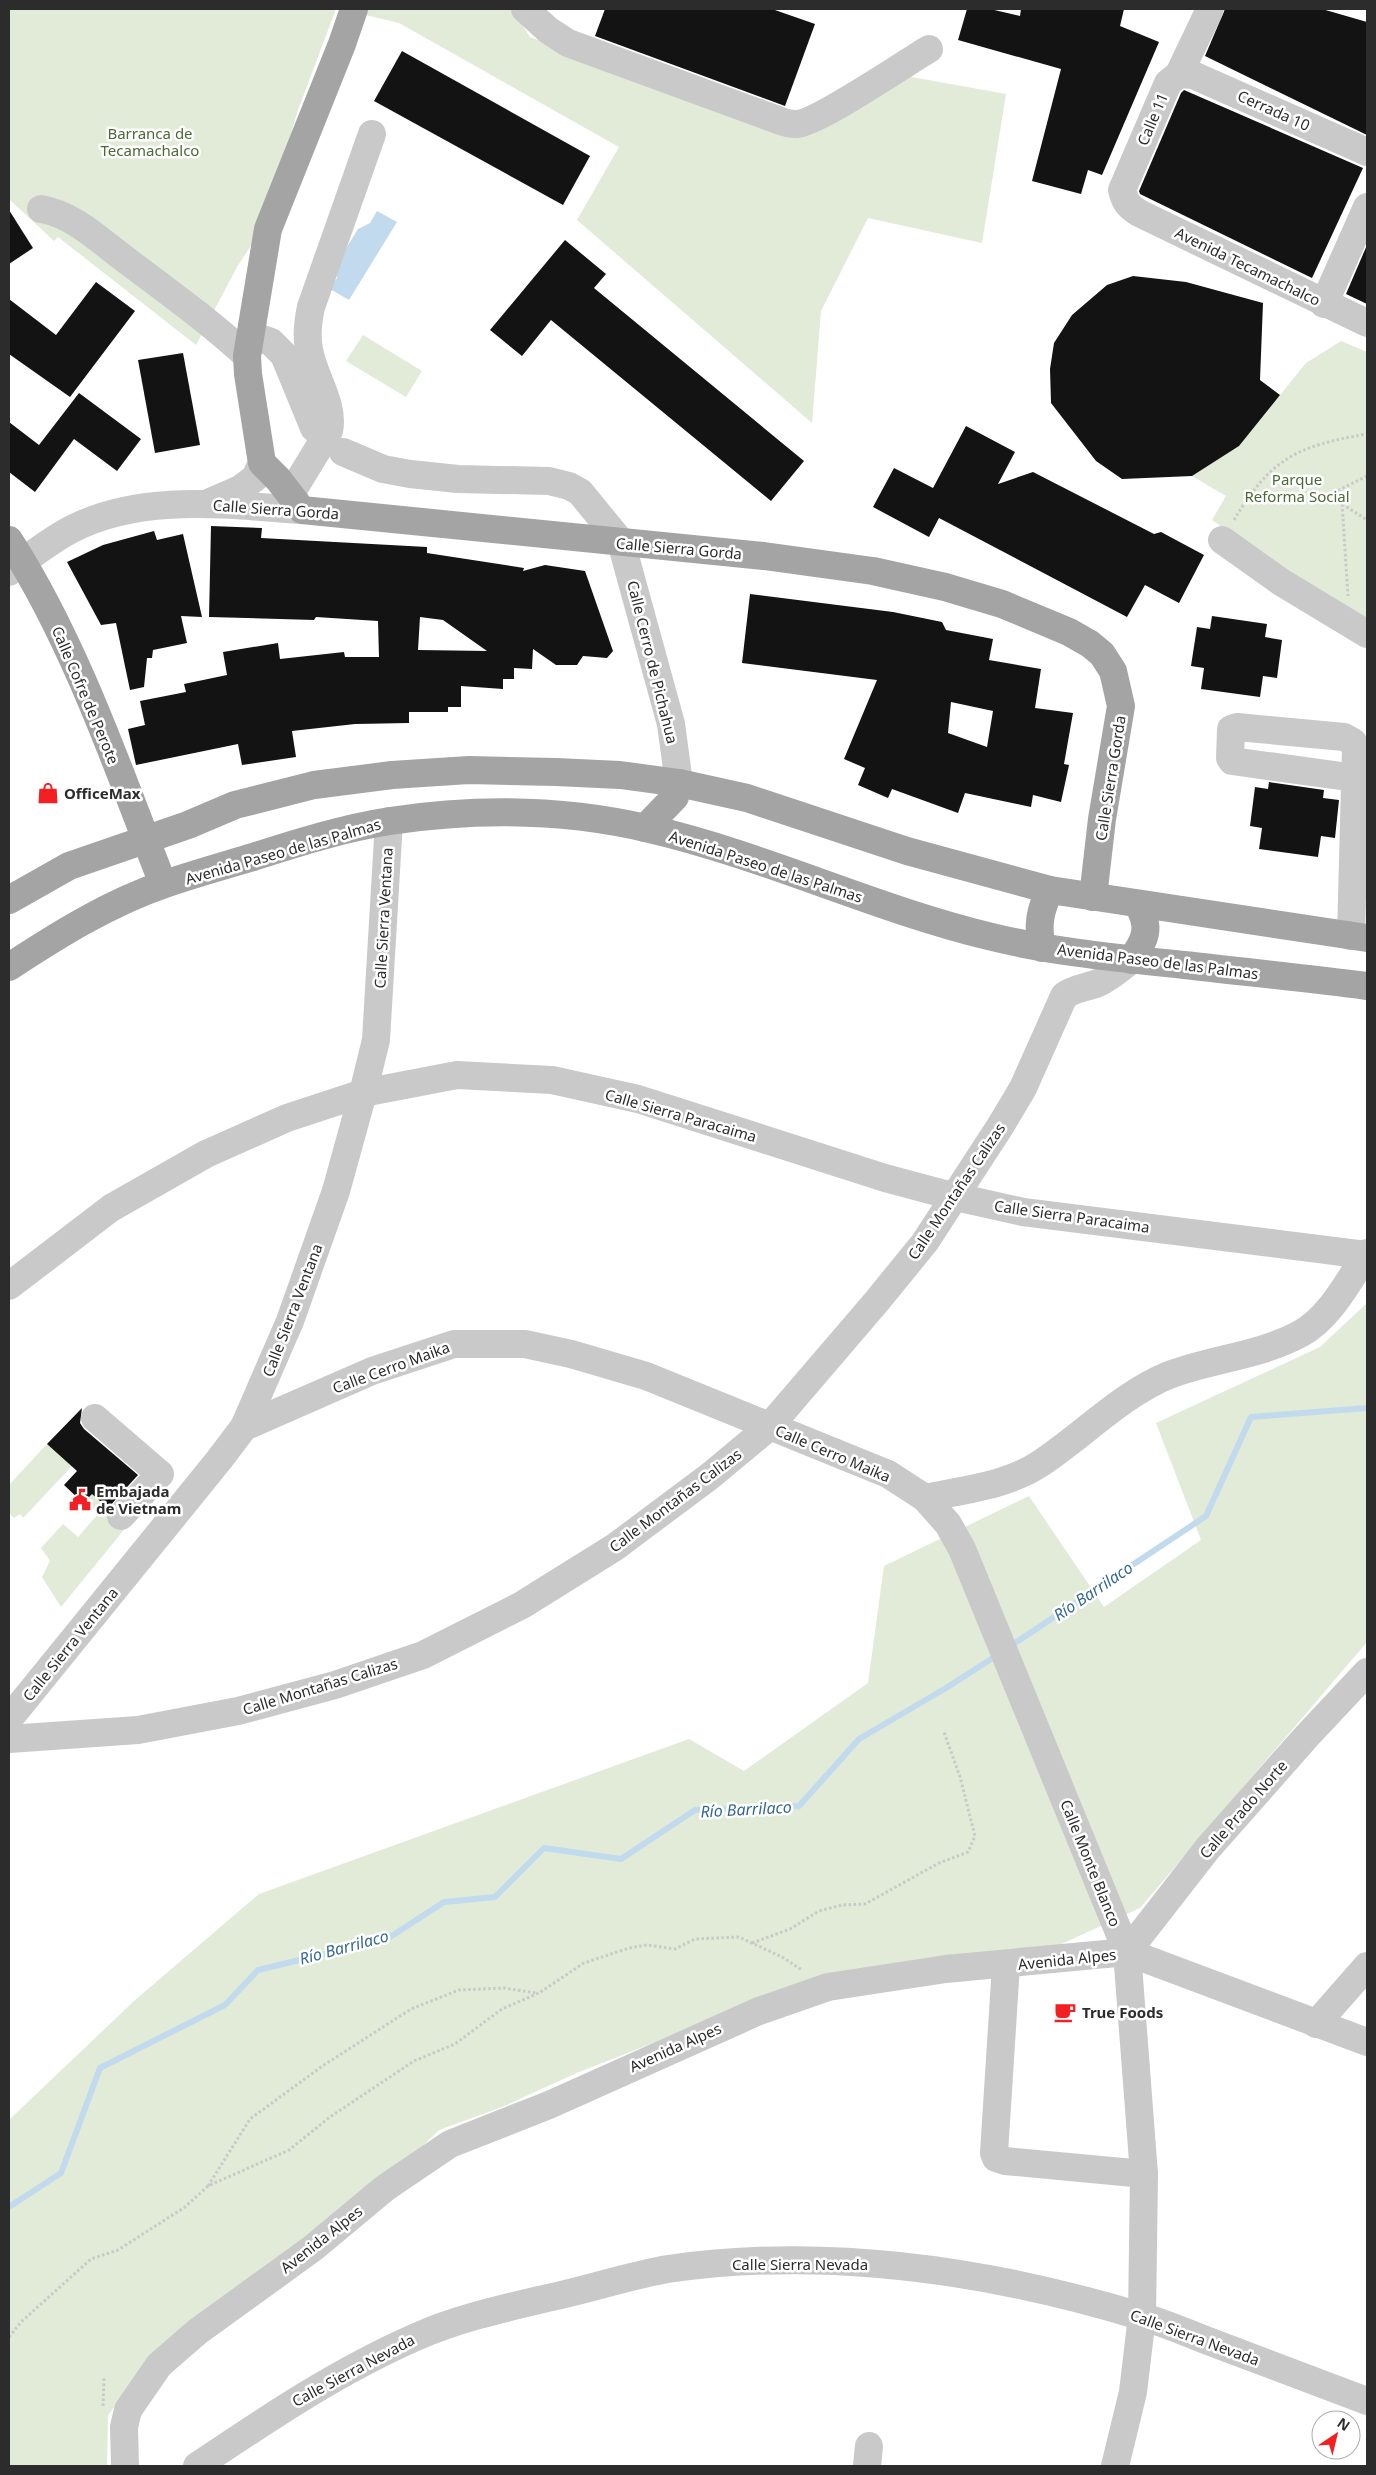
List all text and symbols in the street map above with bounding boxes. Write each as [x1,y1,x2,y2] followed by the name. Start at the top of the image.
[1235,85,1313,135] street label: Cerrada 10
[1132,90,1172,148] street label: Calle 11
[101,123,199,160] park label: Barranca de Tecamachalco
[1172,222,1324,310] street label: Avenida Tecamachalco
[1244,469,1350,506] park label: Parque Reforma Social
[212,495,340,523] street label: Calle Sierra Gorda
[615,533,743,563] street label: Calle Sierra Gorda
[623,578,683,746] street label: Calle Cerro de Pichahua
[48,623,124,767] street label: Calle Cofre de Perote
[1090,714,1130,842] street label: Calle Sierra Gorda
[35,780,61,806] shop icon: OfficeMax
[64,783,141,803] place label: OfficeMax
[183,813,383,889] street label: Avenida Paseo de las Palmas
[667,825,865,907] street label: Avenida Paseo de las Palmas
[369,847,397,989] street label: Calle Sierra Ventana
[1056,939,1260,983] street label: Avenida Paseo de las Palmas
[603,1084,759,1146] street label: Calle Sierra Paracaima
[903,1119,1009,1263] street label: Calle Montañas Calizas
[993,1195,1151,1237] street label: Calle Sierra Paracaima
[257,1241,327,1379] street label: Calle Sierra Ventana
[330,1337,452,1397] street label: Calle Cerro Maika
[772,1420,894,1486] street label: Calle Cerro Maika
[605,1444,745,1556] street label: Calle Montañas Calizas
[96,1481,181,1518] place label: Embajada de Vietnam
[67,1487,93,1513] public building icon: Embajada de Vietnam
[1049,1556,1137,1626] water label: Río Barrilaco
[18,1583,122,1705] street label: Calle Sierra Ventana
[240,1653,400,1719] street label: Calle Montañas Calizas
[1195,1756,1291,1862] street label: Calle Prado Norte
[700,1796,792,1822] water label: Río Barrilaco
[1056,1797,1126,1929] street label: Calle Monte Blanco
[297,1925,391,1969] water label: Río Barrilaco
[1017,1944,1117,1974] street label: Avenida Alpes
[1052,1999,1078,2025] cafe icon: True Foods
[1082,2002,1163,2022] place label: True Foods
[626,2018,724,2076] street label: Avenida Alpes
[276,2201,366,2277] street label: Avenida Alpes
[732,2254,868,2274] street label: Calle Sierra Nevada
[1128,2304,1262,2370] street label: Calle Sierra Nevada
[288,2329,418,2411] street label: Calle Sierra Nevada
[1311,2410,1361,2460] north arrow
[1334,2413,1354,2435] text: N

